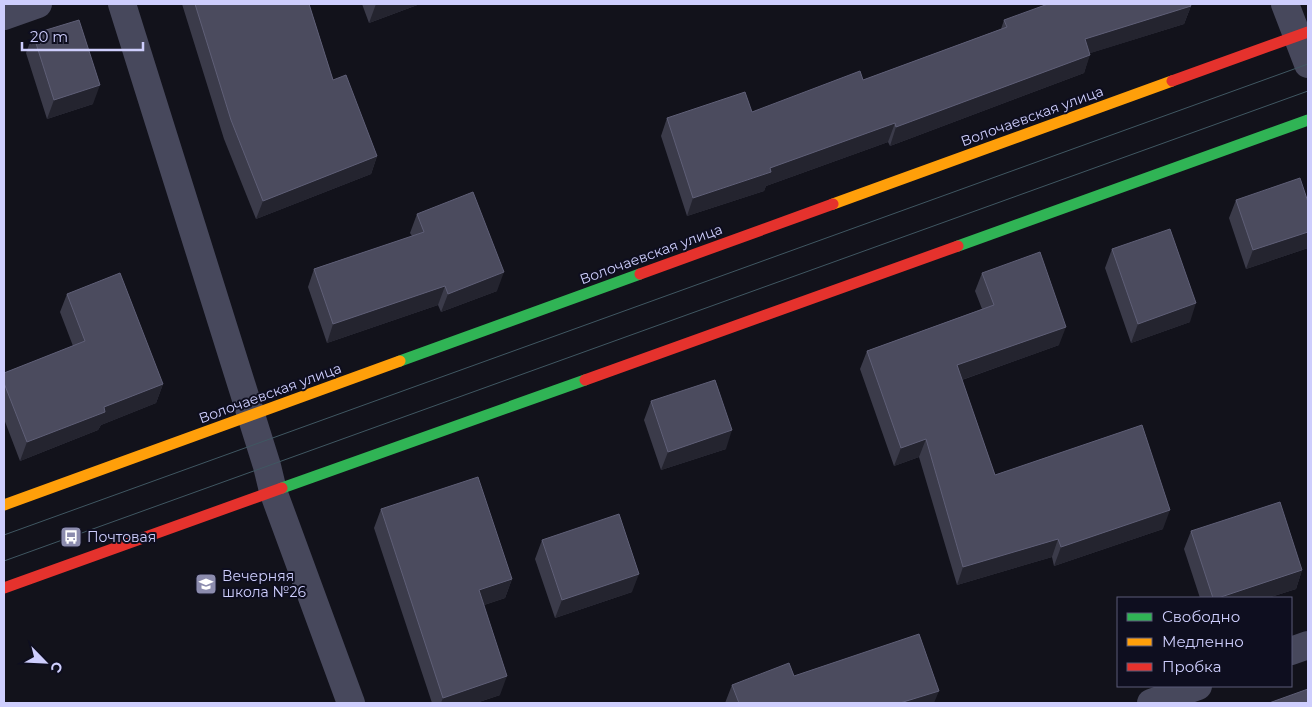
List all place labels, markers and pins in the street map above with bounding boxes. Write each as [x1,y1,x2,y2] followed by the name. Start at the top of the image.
[59,525,83,549] bus stop icon: Почтовая
[87,528,156,546] place label: Почтовая
[222,567,306,601] place label: Вечерняя школа №26
[194,572,218,596] school or university icon: Вечерняя школа №26

